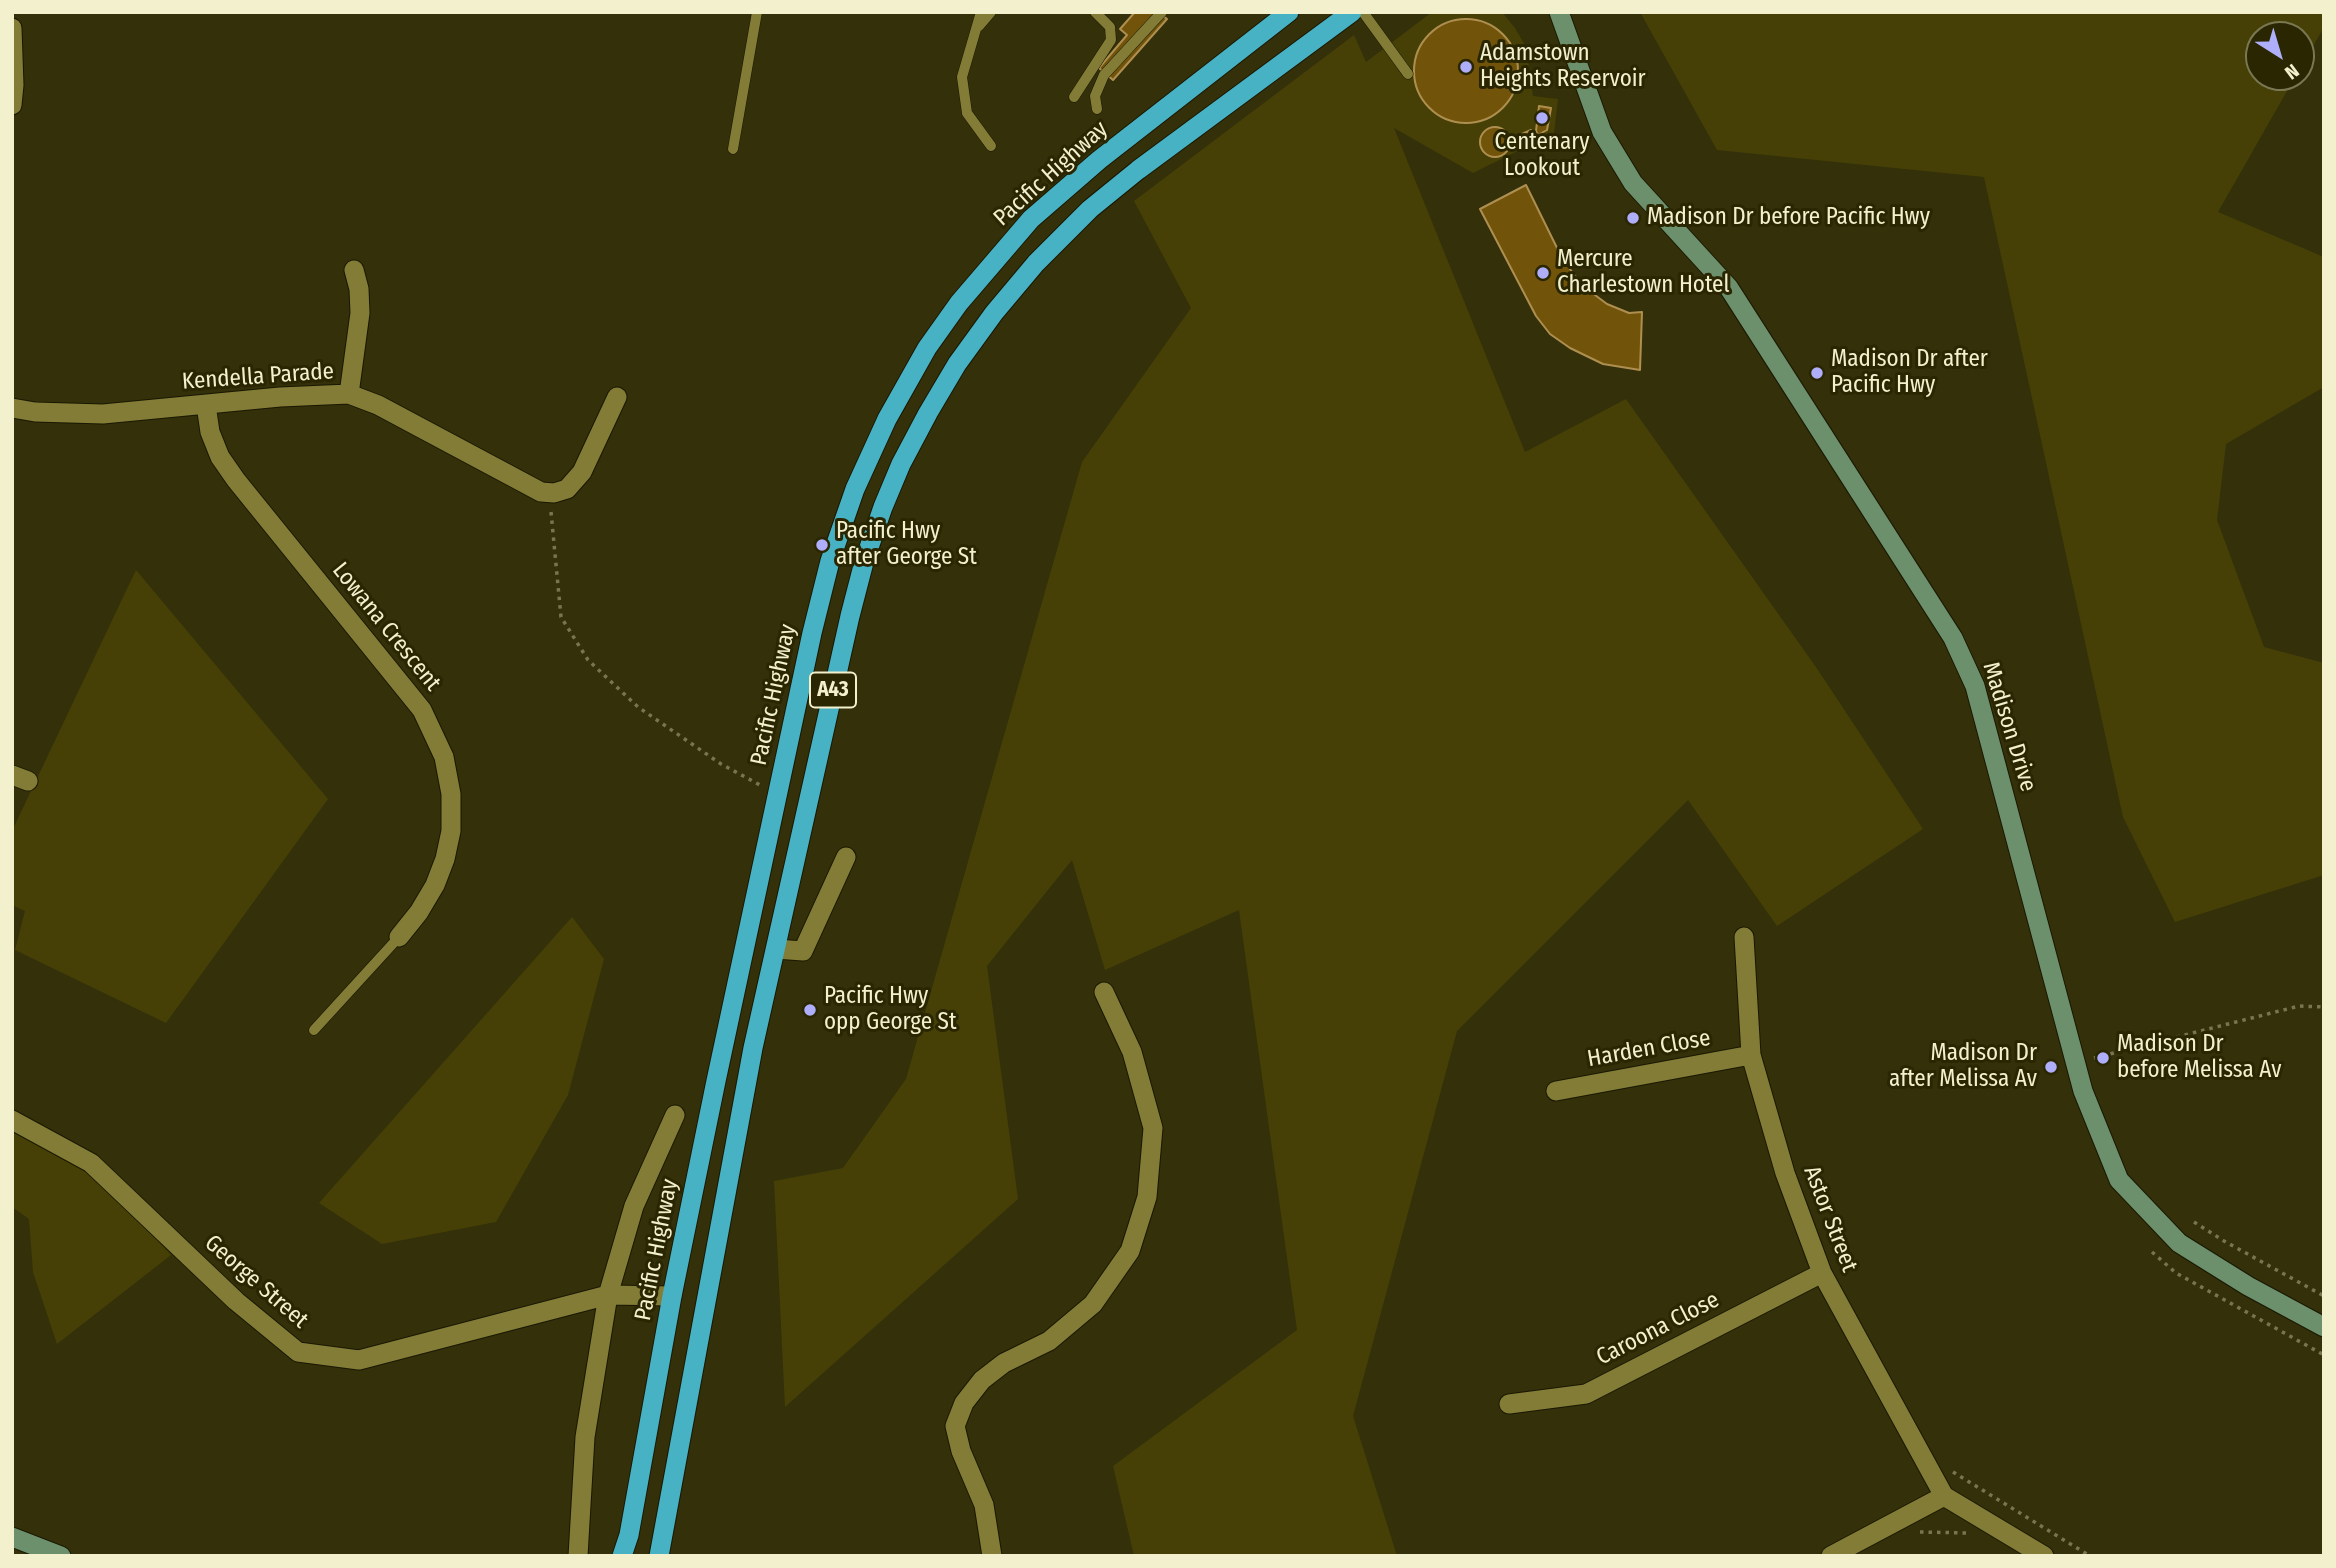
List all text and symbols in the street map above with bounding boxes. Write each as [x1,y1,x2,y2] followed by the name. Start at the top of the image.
[2245,21,2315,91] north arrow
[1480,40,1646,94] place label: Adamstown Heights Reservoir
[1458,59,1474,75] marker: Adamstown Heights Reservoir
[2280,59,2303,84] text: N
[1534,110,1550,126] marker: Centenary Lookout
[988,116,1114,232] street label: Pacific Highway
[1495,129,1589,183] place label: Centenary Lookout
[1647,204,1930,232] place label: Madison Dr before Pacific Hwy
[1625,210,1641,226] marker: Madison Dr before Pacific Hwy
[1557,246,1730,300] place label: Mercure Charlestown Hotel
[1535,265,1551,281] marker: Mercure Charlestown Hotel
[1831,346,1988,400] place label: Madison Dr after Pacific Hwy
[181,358,335,396] street label: Kendella Parade
[1809,365,1825,381] marker: Madison Dr after Pacific Hwy
[836,518,977,572] place label: Pacific Hwy after George St
[814,537,830,553] marker: Pacific Hwy after George St
[326,557,446,697] street label: Lowana Crescent
[746,622,802,768] street label: Pacific Highway
[1976,659,2042,795] street label: Madison Drive
[810,672,856,708] road number: A43
[824,983,956,1037] place label: Pacific Hwy opp George St
[802,1002,818,1018] marker: Pacific Hwy opp George St
[1585,1025,1713,1073] street label: Harden Close
[2117,1031,2281,1085] place label: Madison Dr before Melissa Av
[1889,1040,2037,1094] place label: Madison Dr after Melissa Av
[2095,1050,2111,1066] marker: Madison Dr before Melissa Av
[2043,1059,2059,1075] marker: Madison Dr after Melissa Av
[1797,1162,1863,1276] street label: Astor Street
[630,1177,684,1323] street label: Pacific Highway
[199,1230,313,1334] street label: George Street
[1592,1286,1724,1372] street label: Caroona Close

